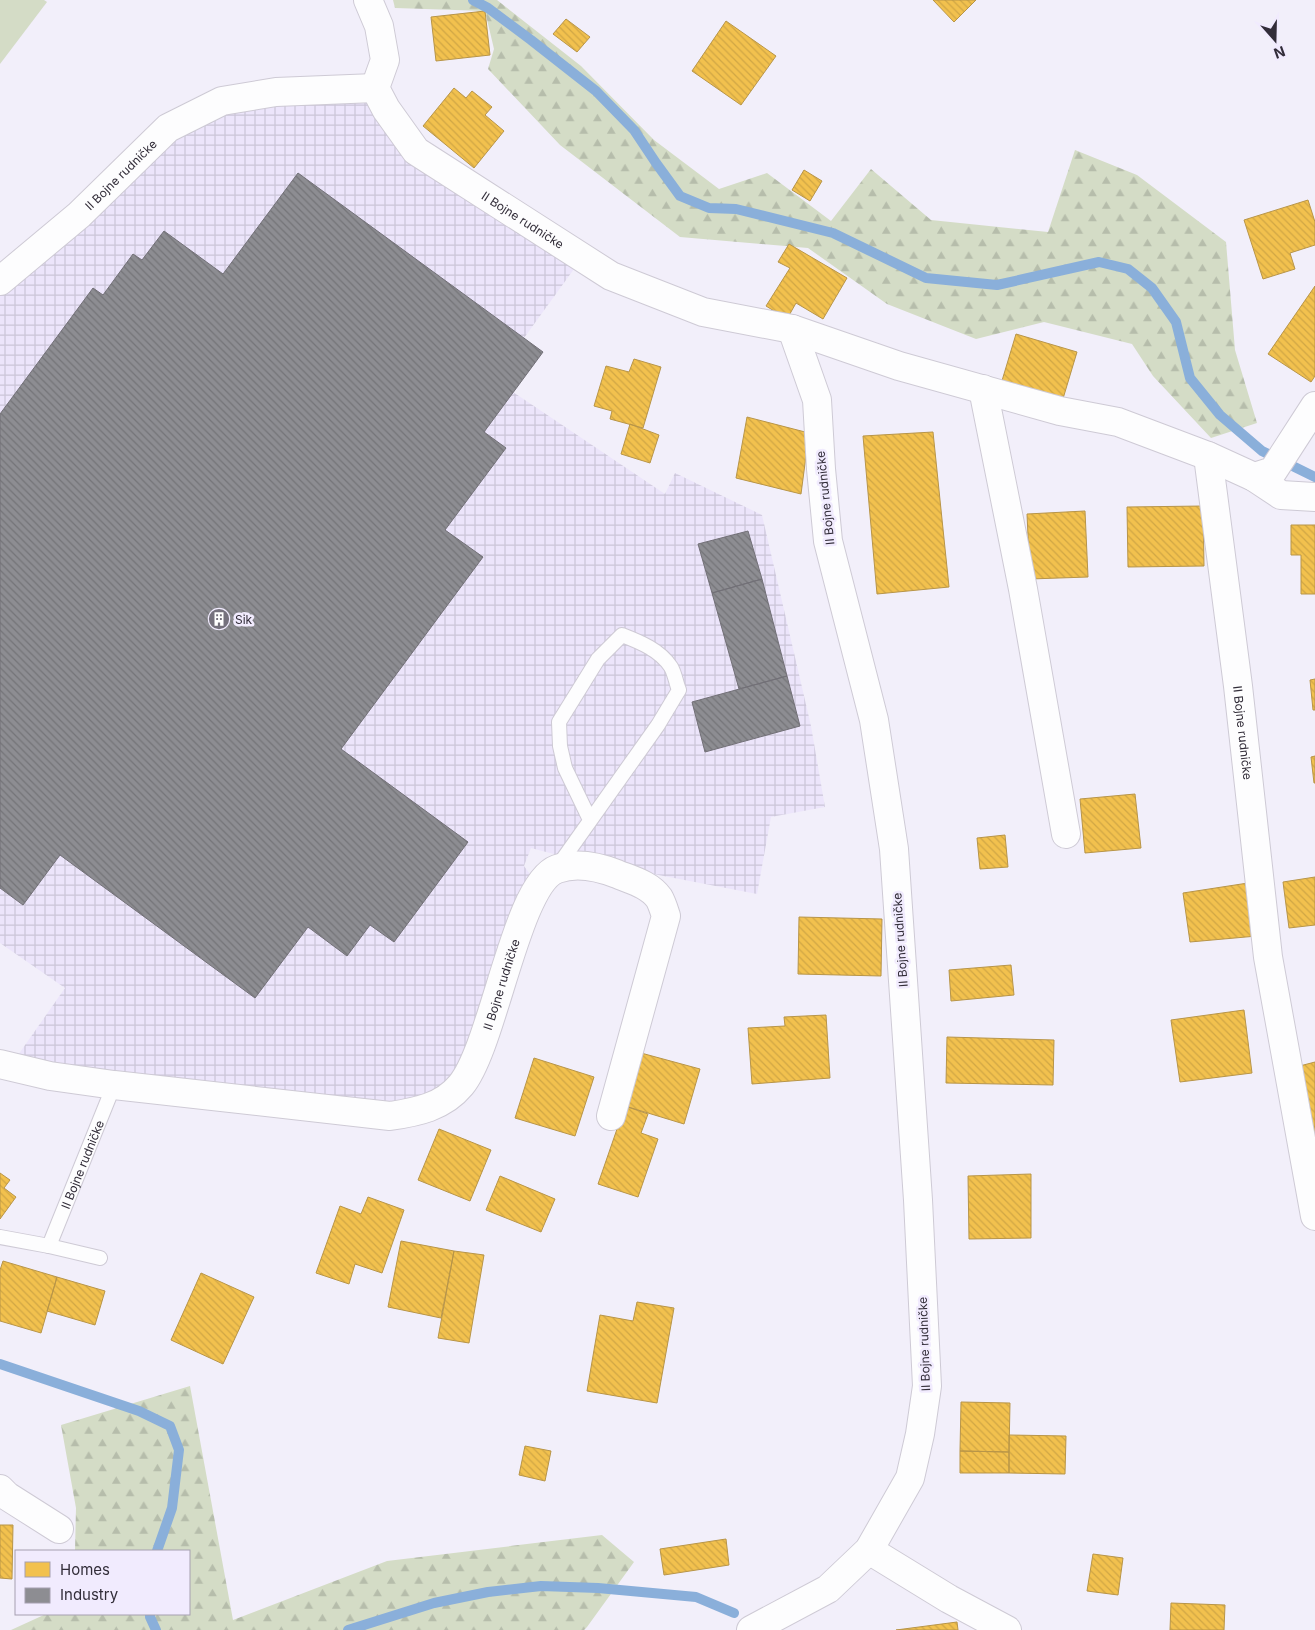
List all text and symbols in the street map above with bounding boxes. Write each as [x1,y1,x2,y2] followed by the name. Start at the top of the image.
[1250,15,1300,65] north arrow
[1272,43,1288,62] text: N
[81,136,160,213] street label: II Bojne rudničke
[479,188,567,251] street label: II Bojne rudničke
[813,450,837,546] street label: II Bojne rudničke
[207,607,231,631] building icon: Sik
[235,612,253,627] place label: Sik
[1231,685,1256,781] street label: II Bojne rudničke
[889,892,911,988] street label: II Bojne rudničke
[479,937,522,1032] street label: II Bojne rudničke
[57,1118,107,1211] street label: II Bojne rudničke
[915,1297,933,1391] street label: II Bojne rudničke
[15,1550,190,1615] legend
[60,1560,110,1579] text: Homes
[60,1585,119,1604] text: Industry

